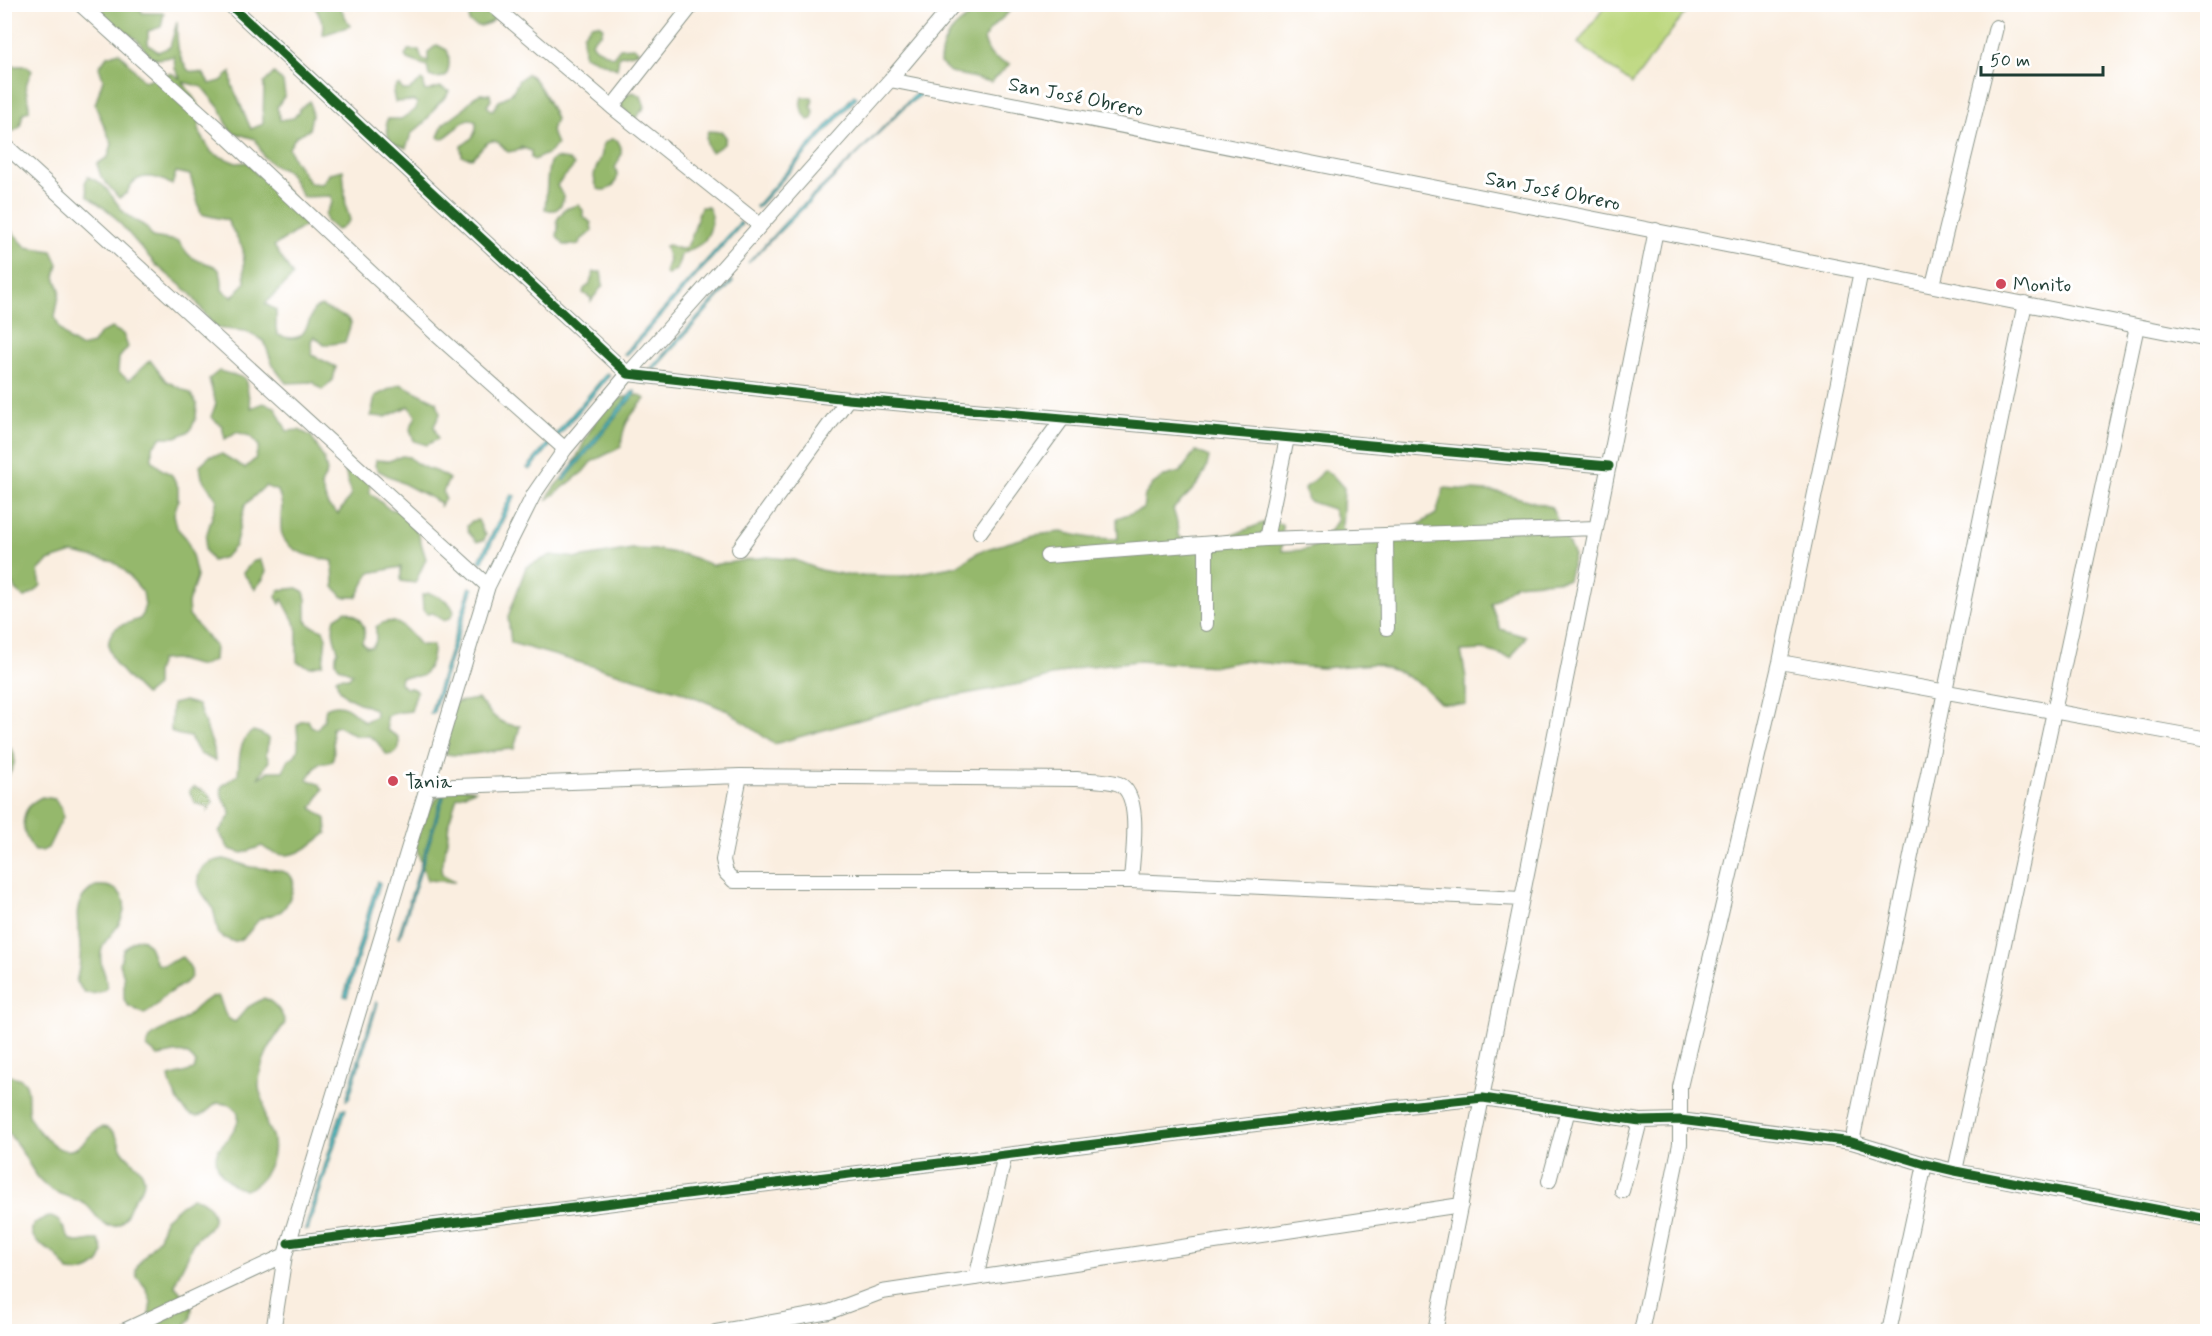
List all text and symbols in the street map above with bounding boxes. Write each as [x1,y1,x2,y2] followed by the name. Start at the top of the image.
[1981,39,2102,77] scale bar
[1990,49,2030,73] text: 50 m
[1006,71,1145,124] street label: San José Obrero
[1483,165,1622,218] street label: San José Obrero
[2013,272,2071,299] place label: Monito
[1994,277,2008,291] marker: Monito
[405,769,453,796] place label: Tania
[386,774,400,788] marker: Tania

